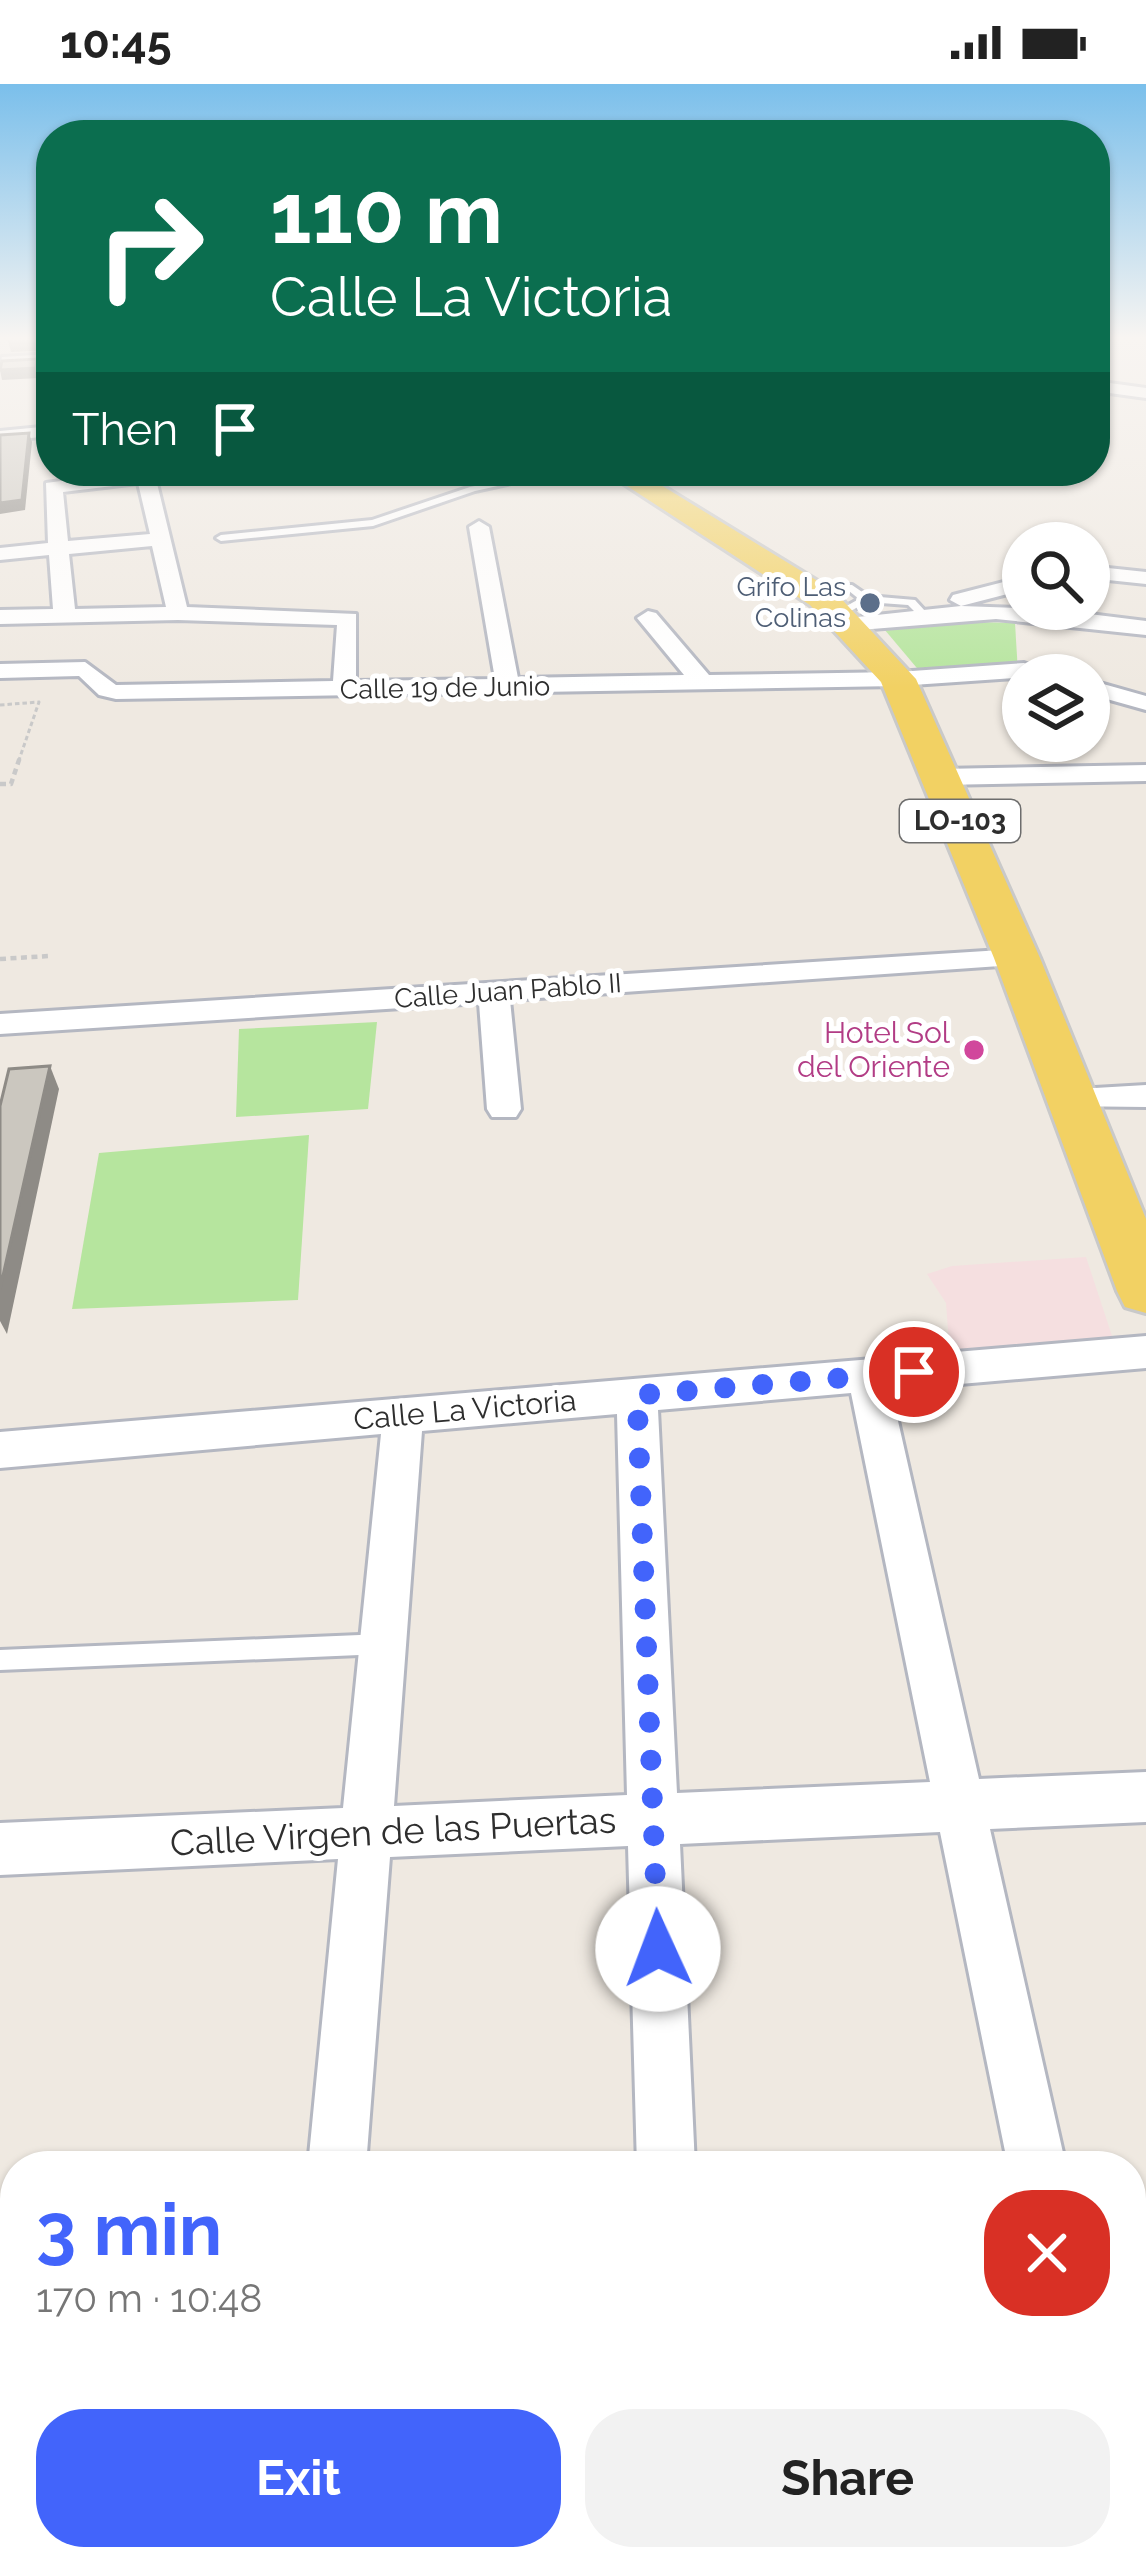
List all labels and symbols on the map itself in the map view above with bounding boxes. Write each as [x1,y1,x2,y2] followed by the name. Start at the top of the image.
[736,571,846,633] place label: Grifo Las Colinas
[857,590,883,616] marker: Grifo Las Colinas
[340,670,550,705] street label: Calle 19 de Junio
[900,800,1020,842] road number: LO-103
[393,967,623,1014] street label: Calle Juan Pablo II
[797,1015,951,1084] place label: Hotel Sol del Oriente
[961,1037,987,1063] marker: Hotel Sol del Oriente
[863,1321,965,1423] pin
[352,1382,578,1437] street label: Calle La Victoria
[169,1798,617,1864] street label: Calle Virgen de las Puertas
[595,1886,721,2012] position arrow

